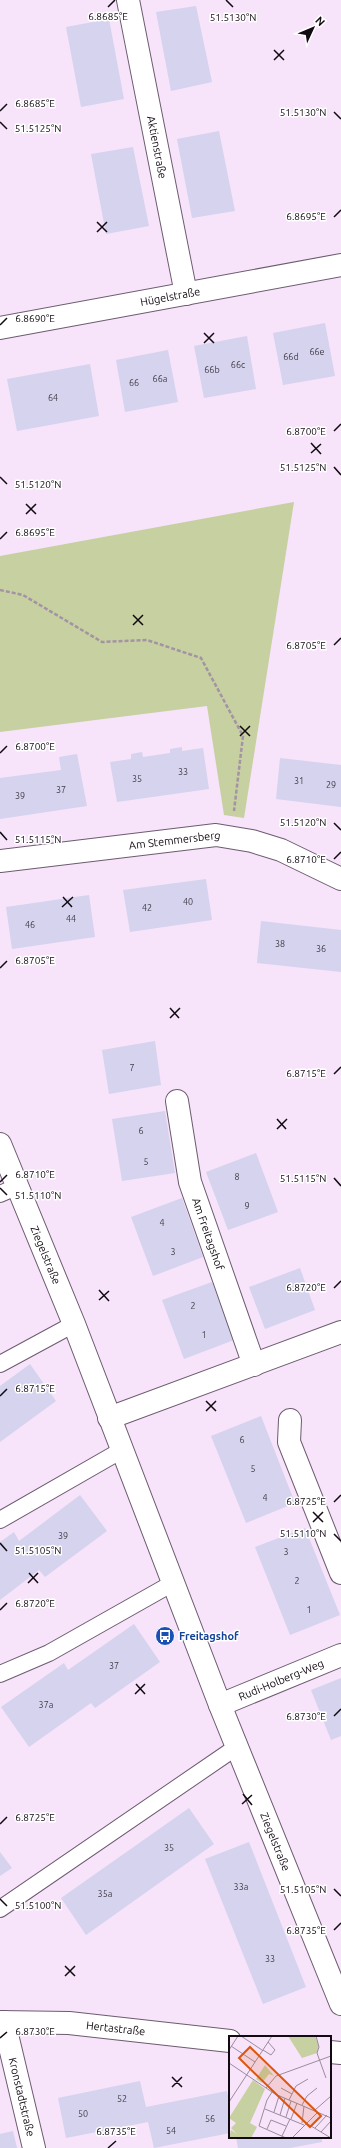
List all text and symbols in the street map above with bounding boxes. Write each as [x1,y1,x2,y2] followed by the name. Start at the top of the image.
[293,8,333,48] north arrow
[88,11,128,22] text: 6.8685°E
[210,12,256,23] text: 51.5130°N
[313,14,327,28] text: N
[15,98,55,109] text: 6.8685°E
[280,107,326,118] text: 51.5130°N
[145,115,169,180] street label: Aktienstraße
[15,123,61,134] text: 51.5125°N
[286,211,326,222] text: 6.8695°E
[139,285,201,308] street label: Hügelstraße
[15,313,55,324] text: 6.8690°E
[309,347,325,357] house number: 66e
[283,352,299,362] house number: 66d
[231,360,245,370] house number: 66c
[204,365,220,375] house number: 66b
[153,374,167,384] house number: 66a
[129,378,139,388] house number: 66
[48,393,58,403] house number: 64
[286,426,326,437] text: 6.8700°E
[280,462,326,473] text: 51.5125°N
[15,479,61,490] text: 51.5120°N
[15,527,55,538] text: 6.8695°E
[286,640,326,651] text: 6.8705°E
[15,741,55,752] text: 6.8700°E
[178,767,188,777] house number: 33
[132,774,142,784] house number: 35
[294,776,304,786] house number: 31
[326,780,336,790] house number: 29
[56,785,66,795] house number: 37
[15,791,25,801] house number: 39
[280,817,326,828] text: 51.5120°N
[128,829,222,851] street label: Am Stemmersberg
[15,834,61,845] text: 51.5115°N
[286,854,326,865] text: 6.8710°E
[183,897,193,907] house number: 40
[142,903,152,913] house number: 42
[66,914,76,924] house number: 44
[25,920,35,930] house number: 46
[275,939,285,949] house number: 38
[316,944,326,954] house number: 36
[15,955,55,966] text: 6.8705°E
[129,1063,135,1073] house number: 7
[286,1068,326,1079] text: 6.8715°E
[138,1126,144,1136] house number: 6
[143,1157,149,1167] house number: 5
[15,1169,55,1180] text: 6.8710°E
[234,1172,240,1182] house number: 8
[280,1173,326,1184] text: 51.5115°N
[15,1190,61,1201] text: 51.5110°N
[190,1196,227,1272] street label: Am Freitagshof
[244,1201,250,1211] house number: 9
[159,1218,165,1228] house number: 4
[28,1224,63,1286] street label: Ziegelstraße
[170,1247,176,1257] house number: 3
[286,1282,326,1293] text: 6.8720°E
[190,1301,196,1311] house number: 2
[201,1330,207,1340] house number: 1
[15,1383,55,1394] text: 6.8715°E
[239,1435,245,1445] house number: 6
[250,1464,256,1474] house number: 5
[262,1493,268,1503] house number: 4
[286,1496,326,1507] text: 6.8725°E
[280,1528,326,1539] text: 51.5110°N
[58,1531,68,1541] house number: 39
[15,1545,61,1556] text: 51.5105°N
[283,1547,289,1557] house number: 3
[294,1576,300,1586] house number: 2
[15,1598,55,1609] text: 6.8720°E
[306,1605,312,1615] house number: 1
[154,1625,176,1647] bus stop icon: Freitagshof
[179,1630,239,1642] place label: Freitagshof
[237,1657,325,1703] street label: Rudi-Holberg-Weg
[109,1661,119,1671] house number: 37
[39,1700,53,1710] house number: 37a
[286,1711,326,1722] text: 6.8730°E
[258,1811,292,1873] street label: Ziegelstraße
[15,1812,55,1823] text: 6.8725°E
[164,1843,174,1853] house number: 35
[234,1882,248,1892] house number: 33a
[280,1884,326,1895] text: 51.5105°N
[98,1889,112,1899] house number: 35a
[15,1900,61,1911] text: 51.5100°N
[286,1925,326,1936] text: 6.8735°E
[265,1954,275,1964] house number: 33
[85,2019,146,2037] street label: Hertastraße
[15,2026,55,2037] text: 6.8730°E
[229,2036,331,2138] inset map
[7,2056,37,2138] street label: Kronstadtstraße
[117,2094,127,2104] house number: 52
[78,2109,88,2119] house number: 50
[205,2114,215,2124] house number: 56
[96,2126,136,2137] text: 6.8735°E
[166,2126,176,2136] house number: 54

